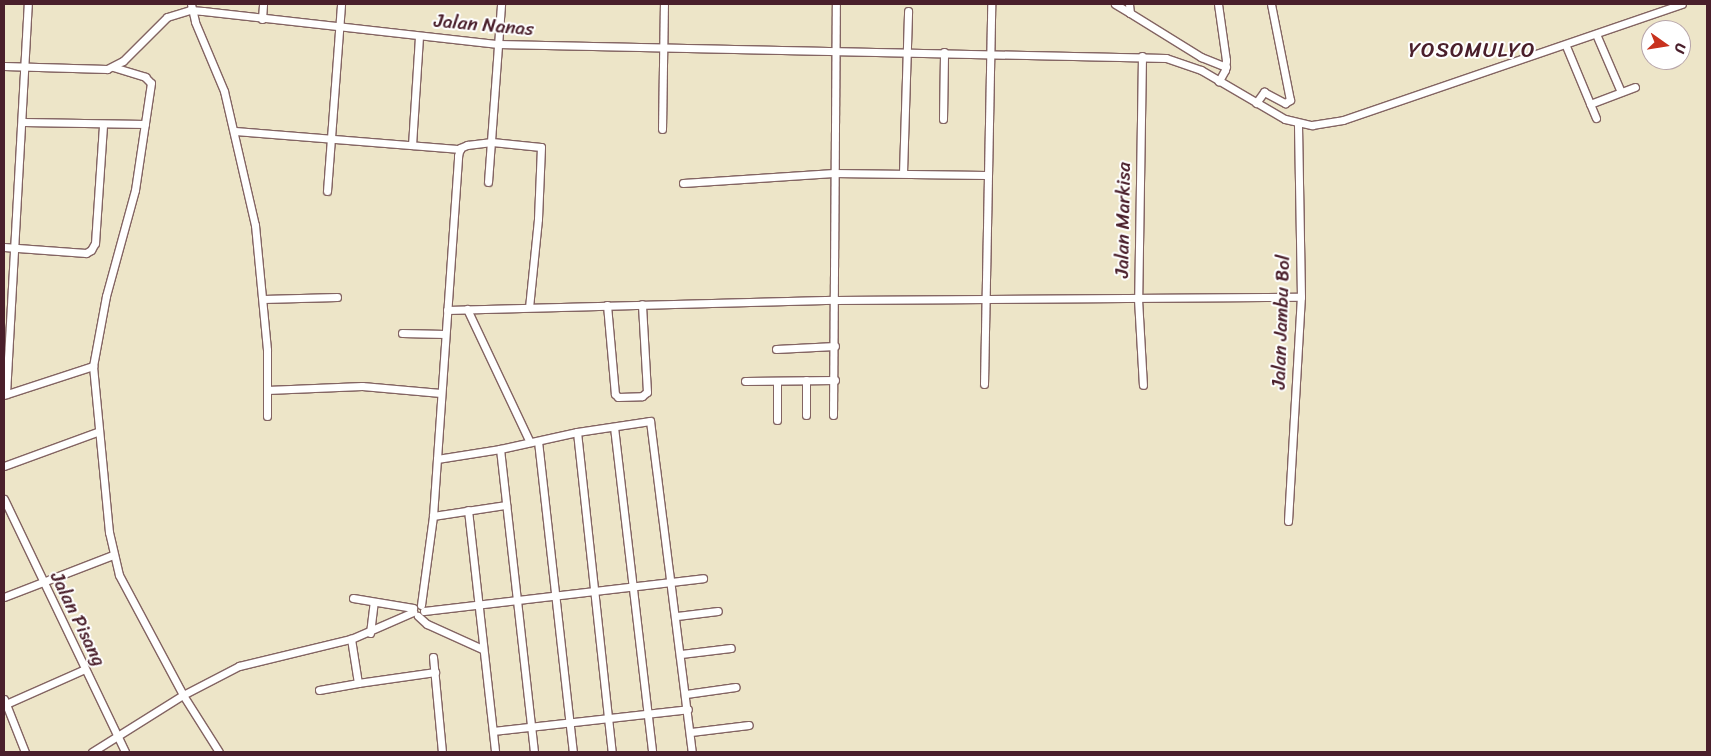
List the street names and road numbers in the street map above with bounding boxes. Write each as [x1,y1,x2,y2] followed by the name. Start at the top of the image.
[433,9,535,41] street label: Jalan Nanas
[1111,163,1135,277] street label: Jalan Markisa
[1267,255,1295,389] street label: Jalan Jambu Bol
[45,568,111,670] street label: Jalan Pisang

